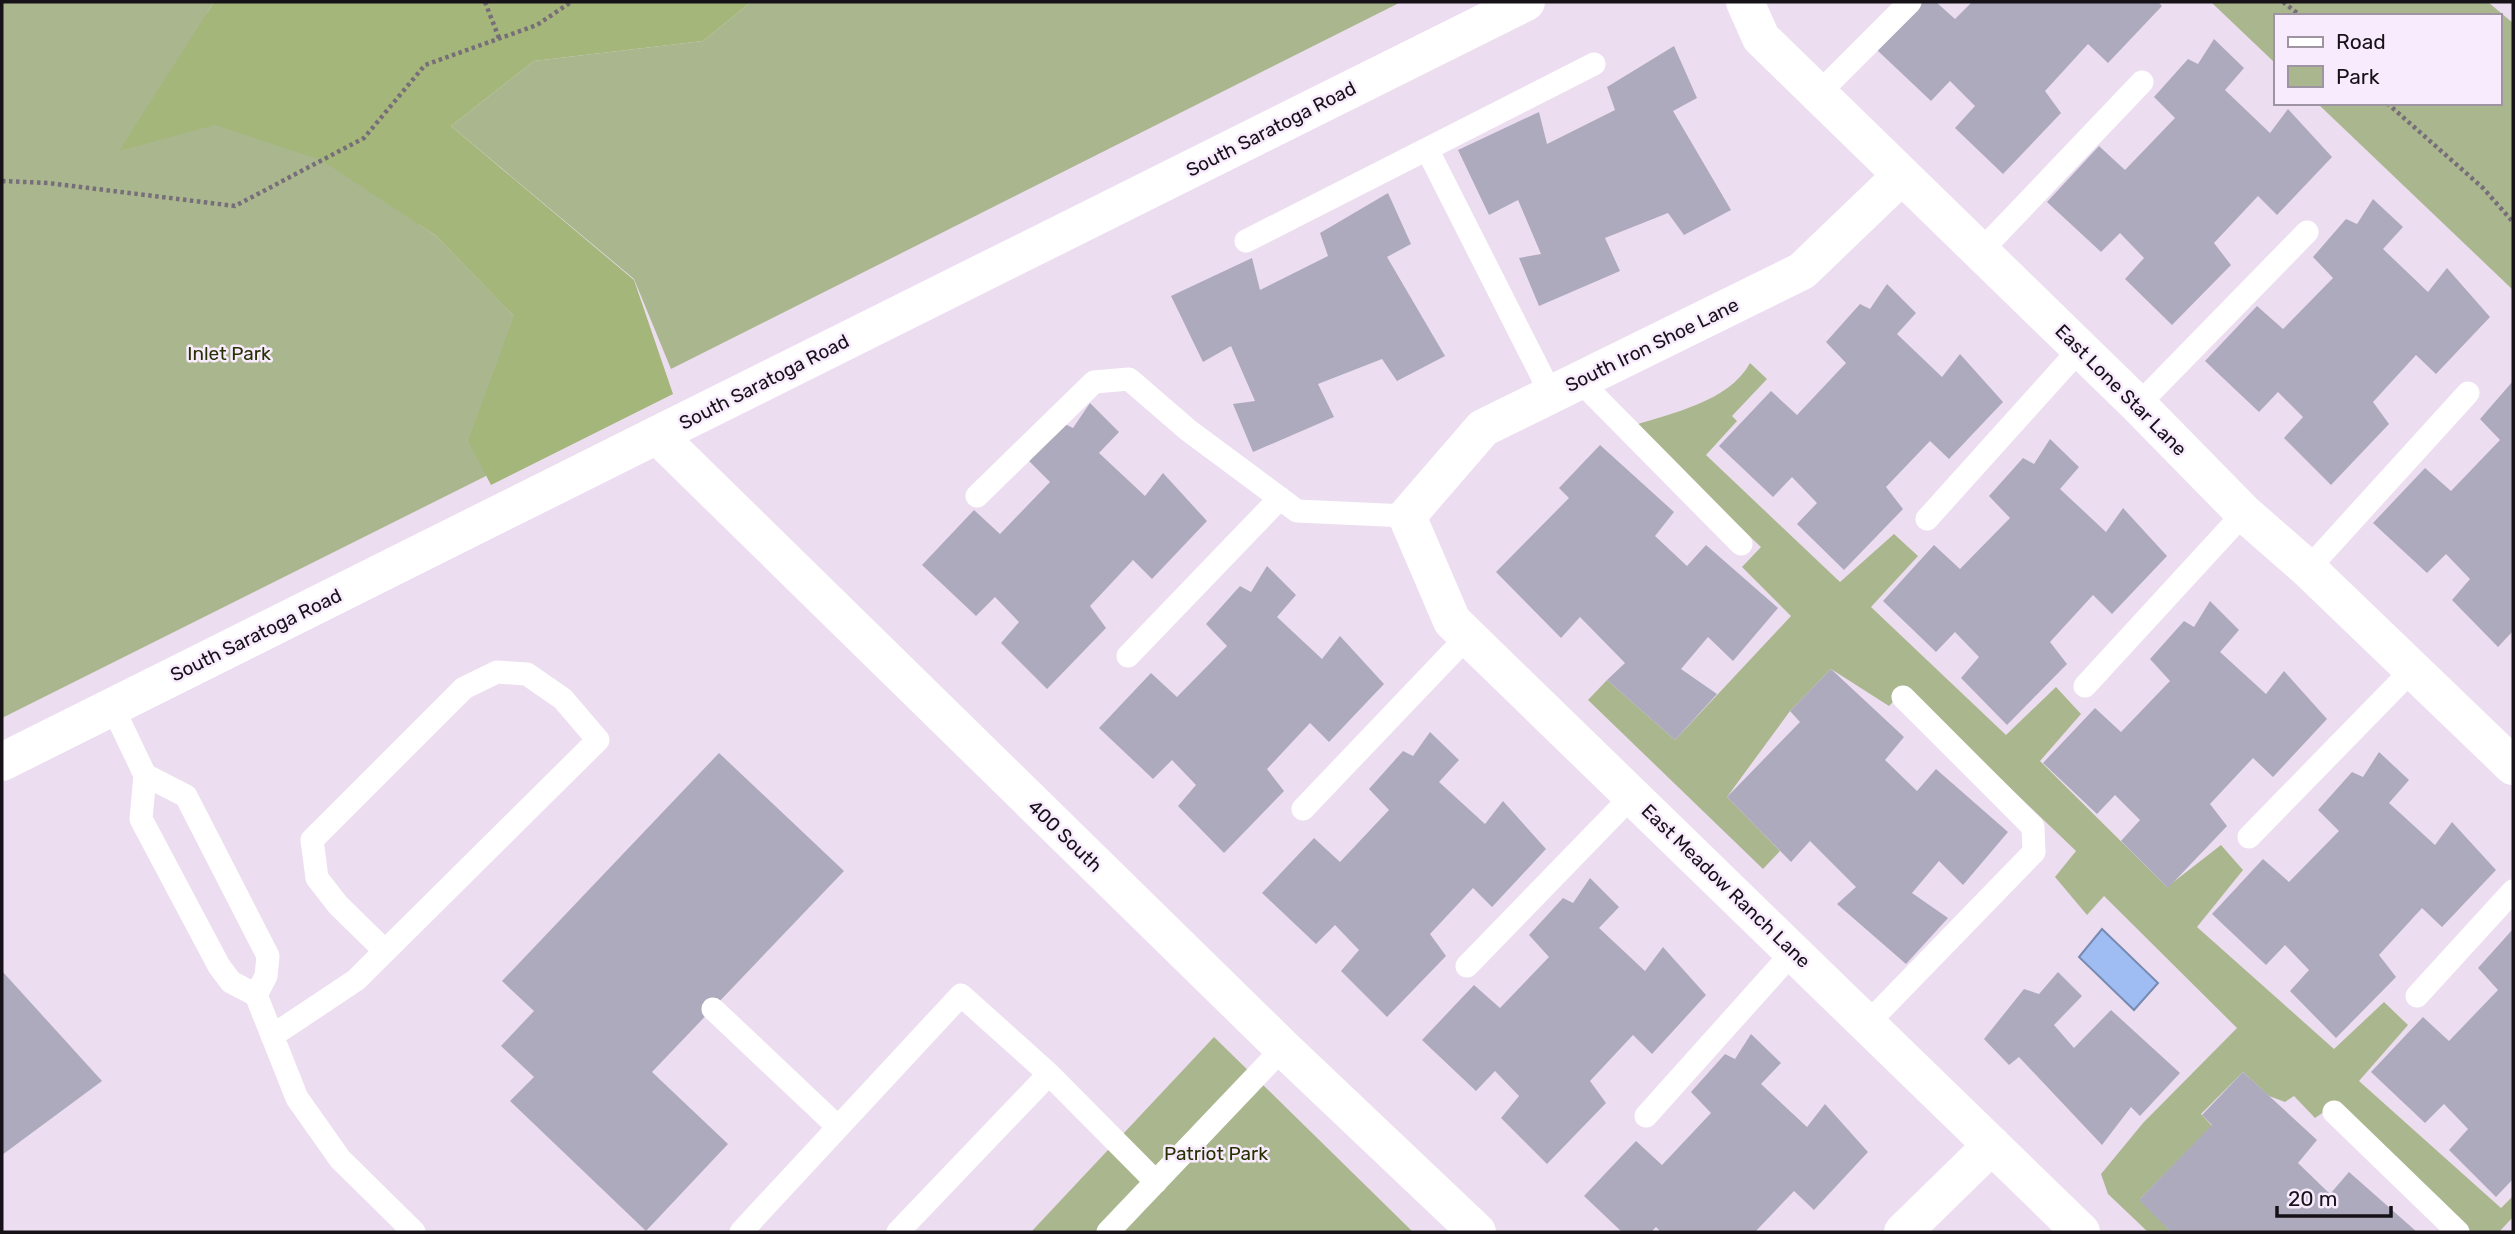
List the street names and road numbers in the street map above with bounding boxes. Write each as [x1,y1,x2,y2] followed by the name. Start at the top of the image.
[1182,76,1360,182] street label: South Saratoga Road
[1562,293,1742,397] street label: South Iron Shoe Lane
[2050,319,2192,461] street label: East Lone Star Lane
[675,329,853,435] street label: South Saratoga Road
[167,584,345,686] street label: South Saratoga Road
[1023,795,1107,877] street label: 400 South
[1637,799,1815,973] street label: East Meadow Ranch Lane

